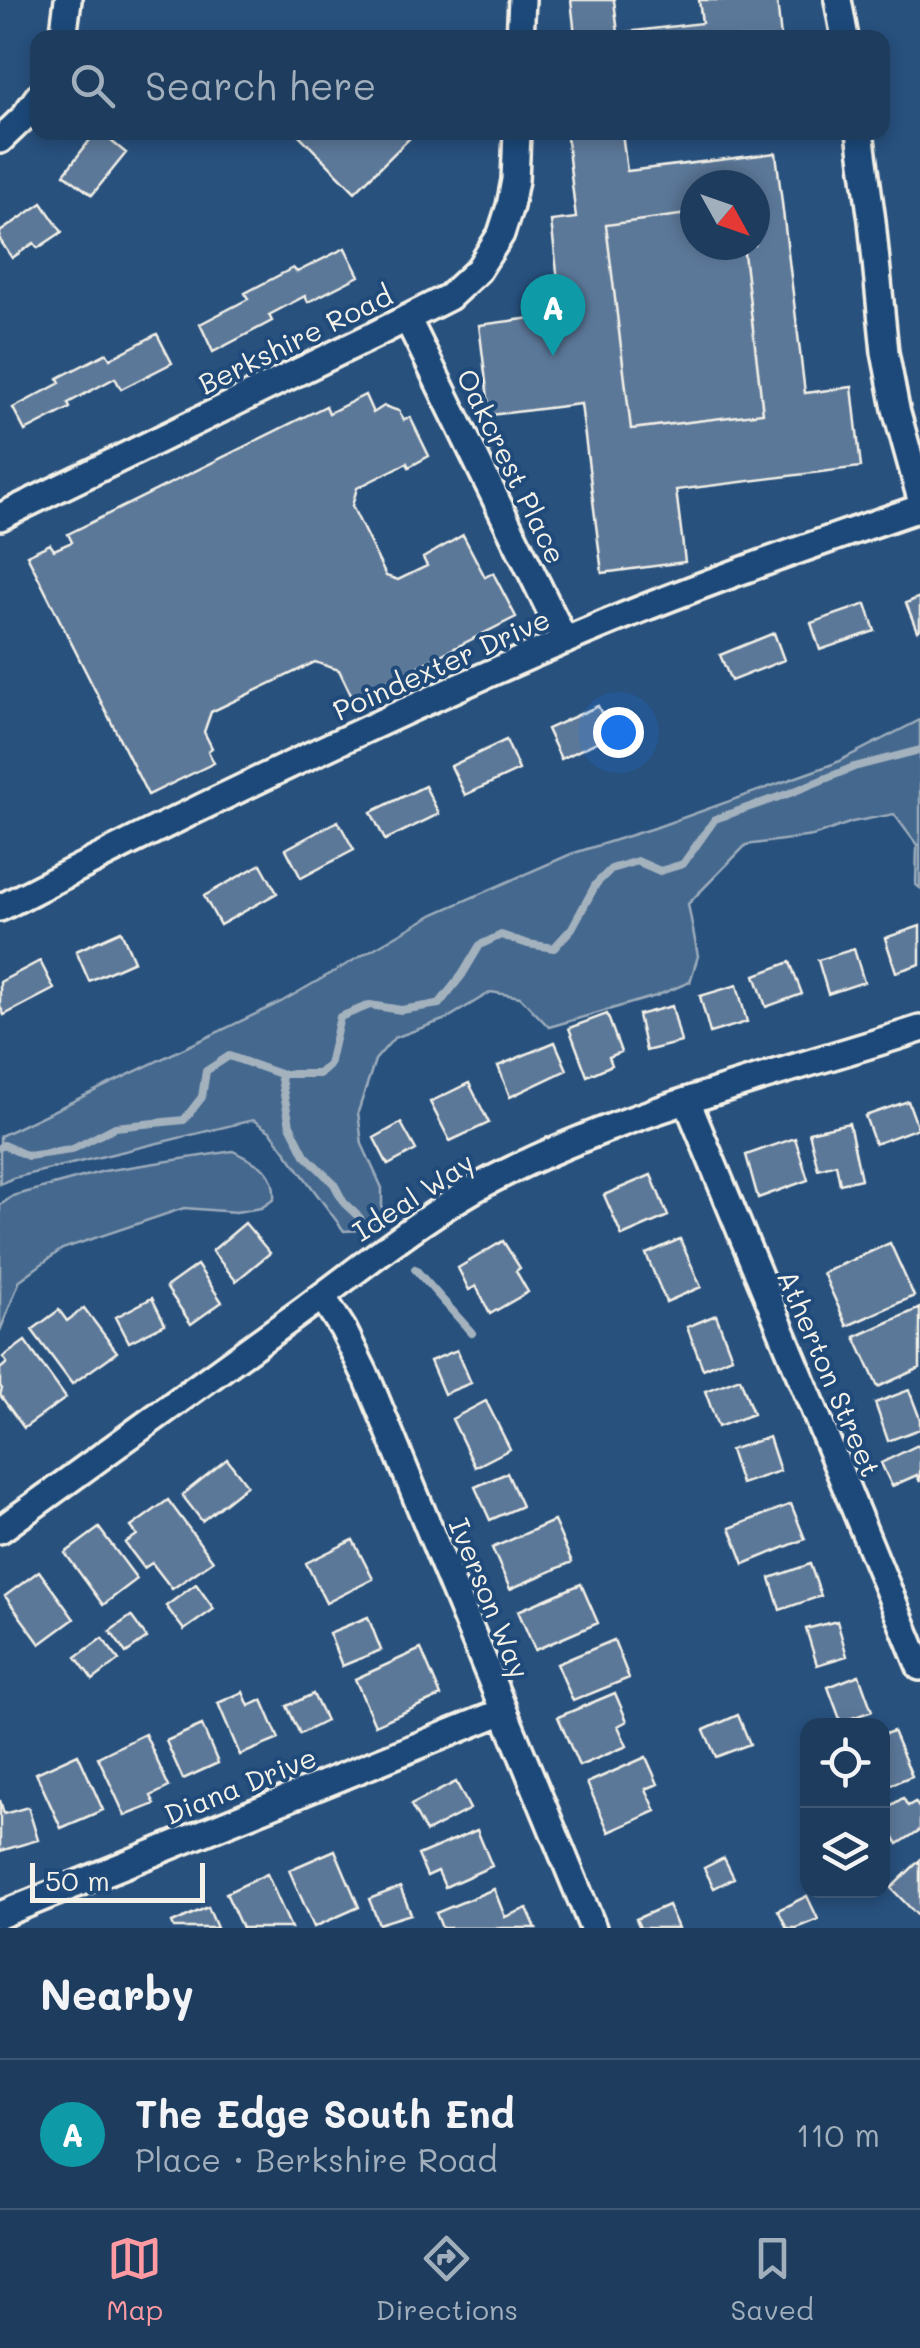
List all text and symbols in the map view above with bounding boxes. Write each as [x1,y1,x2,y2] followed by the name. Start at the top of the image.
[30,30,890,140] search box
[65,58,120,113] icon: search
[145,60,376,110] text: Search here
[680,170,770,260] north arrow
[520,274,586,356] pin: A
[192,276,398,402] street label: Berkshire Road
[449,363,575,569] street label: Oakcrest Place
[327,600,555,728] street label: Poindexter Drive
[593,707,644,758] your location
[346,1143,480,1249] street label: Ideal Way
[770,1264,890,1482] street label: Atherton Street
[442,1513,538,1683] street label: Iverson Way
[800,1718,890,1898] map controls
[800,1718,890,1808] button: locate
[159,1738,321,1832] street label: Diana Drive
[800,1808,890,1898] button: layers
[30,1858,205,1902] scale bar
[45,1862,110,1898] text: 50 m
[40,1966,194,2021] text: Nearby
[135,2088,515,2138] text: The Edge South End
[61,2113,84,2155] text: A
[796,2113,880,2155] text: 110 m
[135,2138,498,2180] text: Place · Berkshire Road
[106,2231,163,2327] tab: Map
[376,2231,518,2327] tab: Directions
[731,2231,814,2327] tab: Saved

